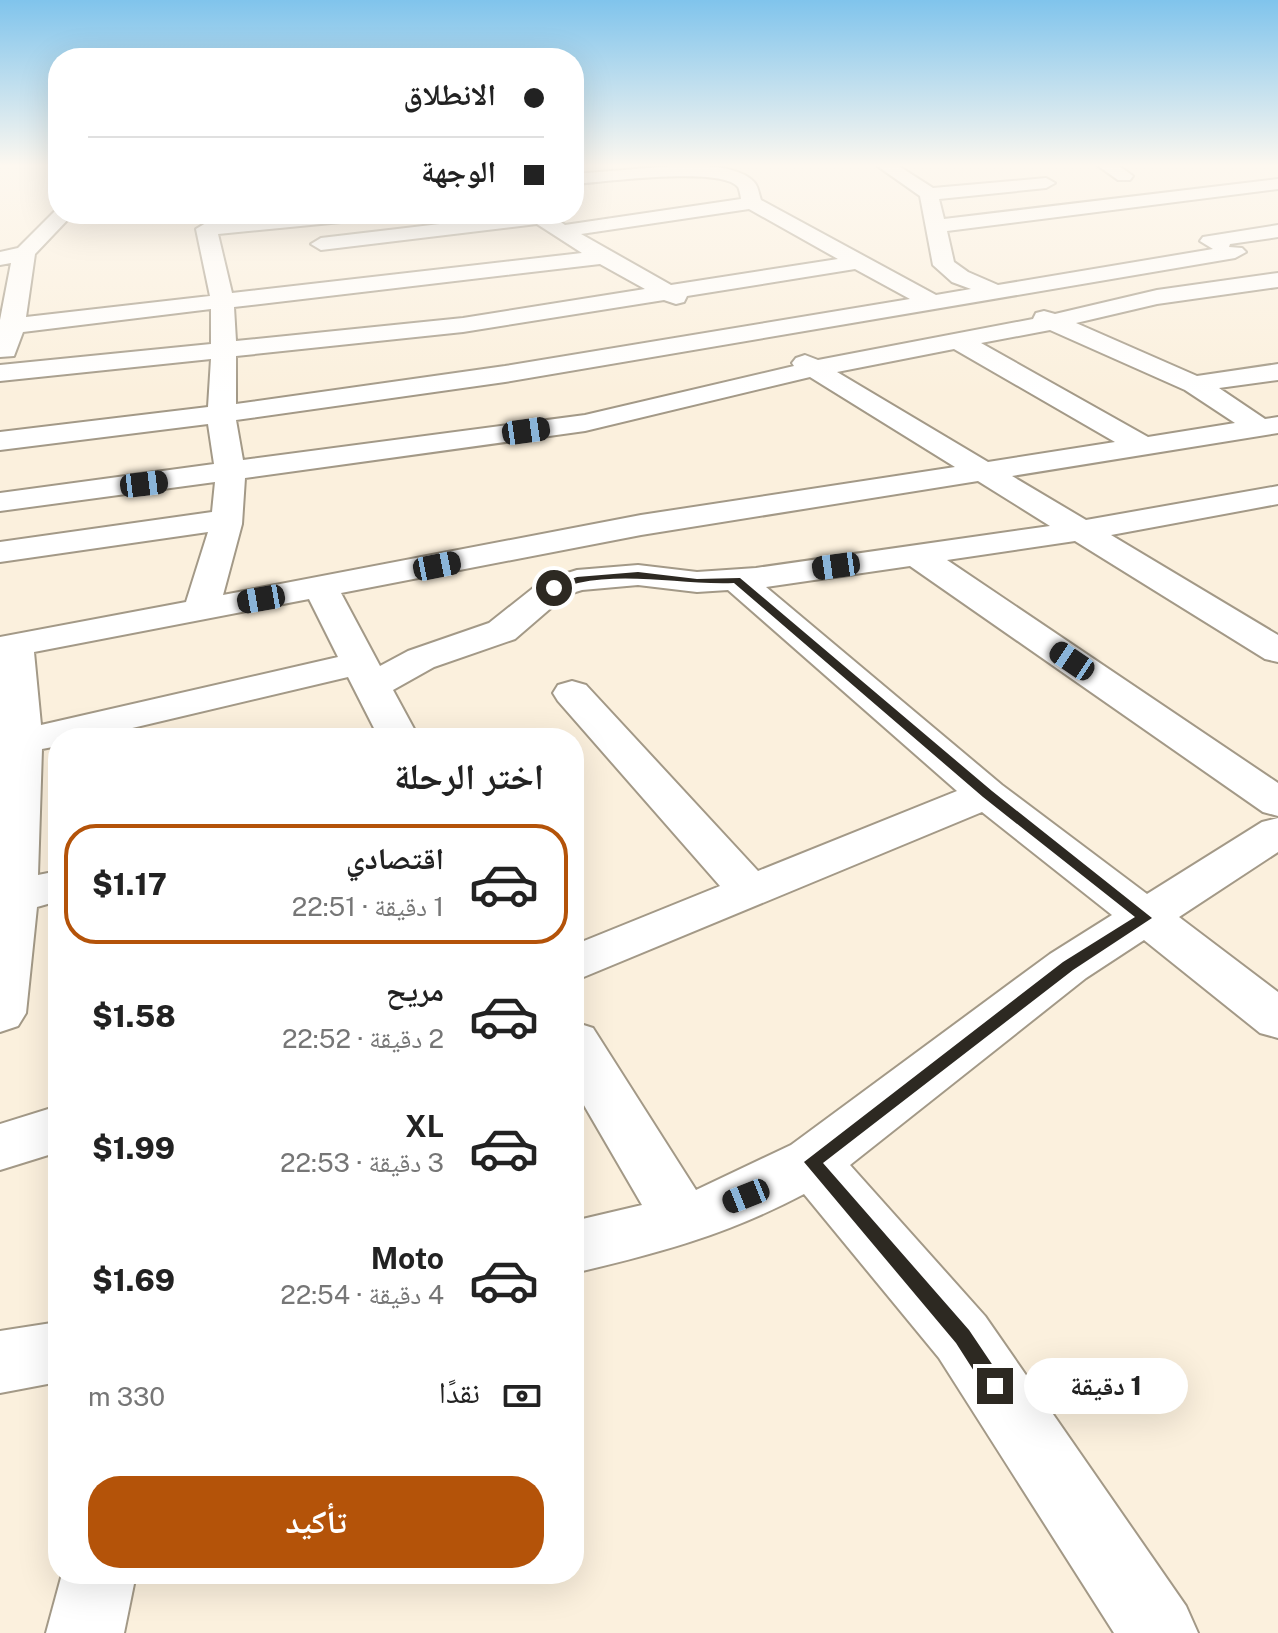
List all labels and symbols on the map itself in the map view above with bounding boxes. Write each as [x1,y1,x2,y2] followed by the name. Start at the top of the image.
[501,416,551,446] car
[119,469,169,499] car
[411,550,463,582] car
[811,551,861,581] car
[536,570,572,606] route start
[235,583,287,615] car
[1045,638,1099,684] car
[719,1176,773,1216] car
[1023,1358,1187,1414] callout: 1 دقيقة
[977,1368,1013,1404] route end

